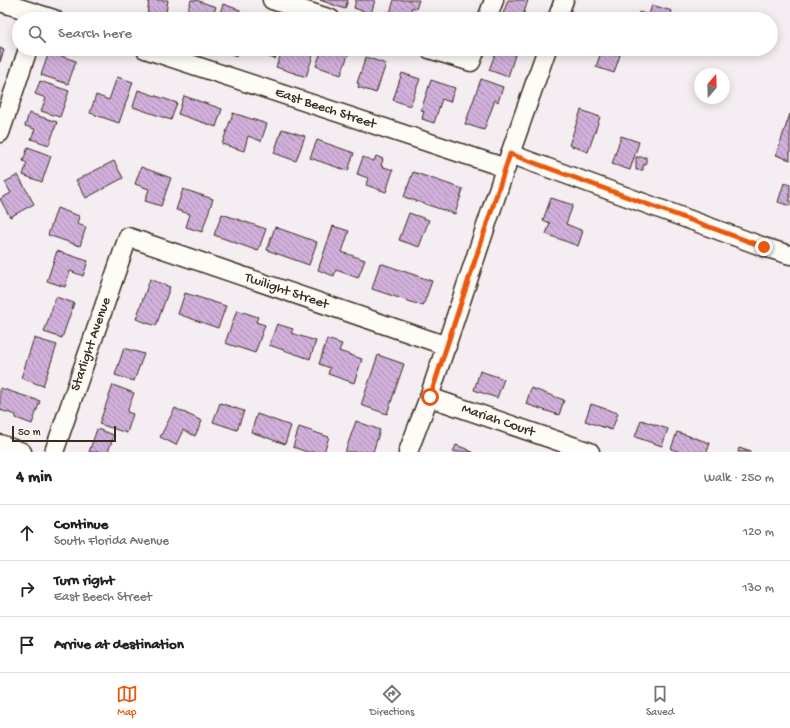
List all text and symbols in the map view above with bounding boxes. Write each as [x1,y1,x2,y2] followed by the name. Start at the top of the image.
[12,12,778,56] search box
[26,23,48,45] icon: search
[58,25,132,43] text: Search here
[694,68,730,104] north arrow
[273,84,379,133] street label: East Beech Street
[755,238,773,256] route end
[242,269,332,314] street label: Twilight Street
[67,294,115,393] street label: Starlight Avenue
[421,388,439,406] route start
[459,400,538,441] street label: Mariah Court
[12,424,116,443] scale bar
[18,427,40,439] text: 50 m
[16,468,52,488] text: 4 min
[704,471,774,486] text: Walk · 250 m
[54,516,108,534] text: Continue
[16,522,38,544] icon: ahead
[743,525,774,540] text: 120 m
[54,534,169,549] text: South Florida Avenue
[54,572,114,590] text: Turn right
[16,578,38,600] icon: right
[742,581,774,596] text: 130 m
[54,590,152,605] text: East Beech Street
[16,634,38,656] icon: arrive
[54,636,184,654] text: Arrive at destination
[116,683,138,719] tab: Map
[370,683,414,719] tab: Directions
[646,683,674,719] tab: Saved

